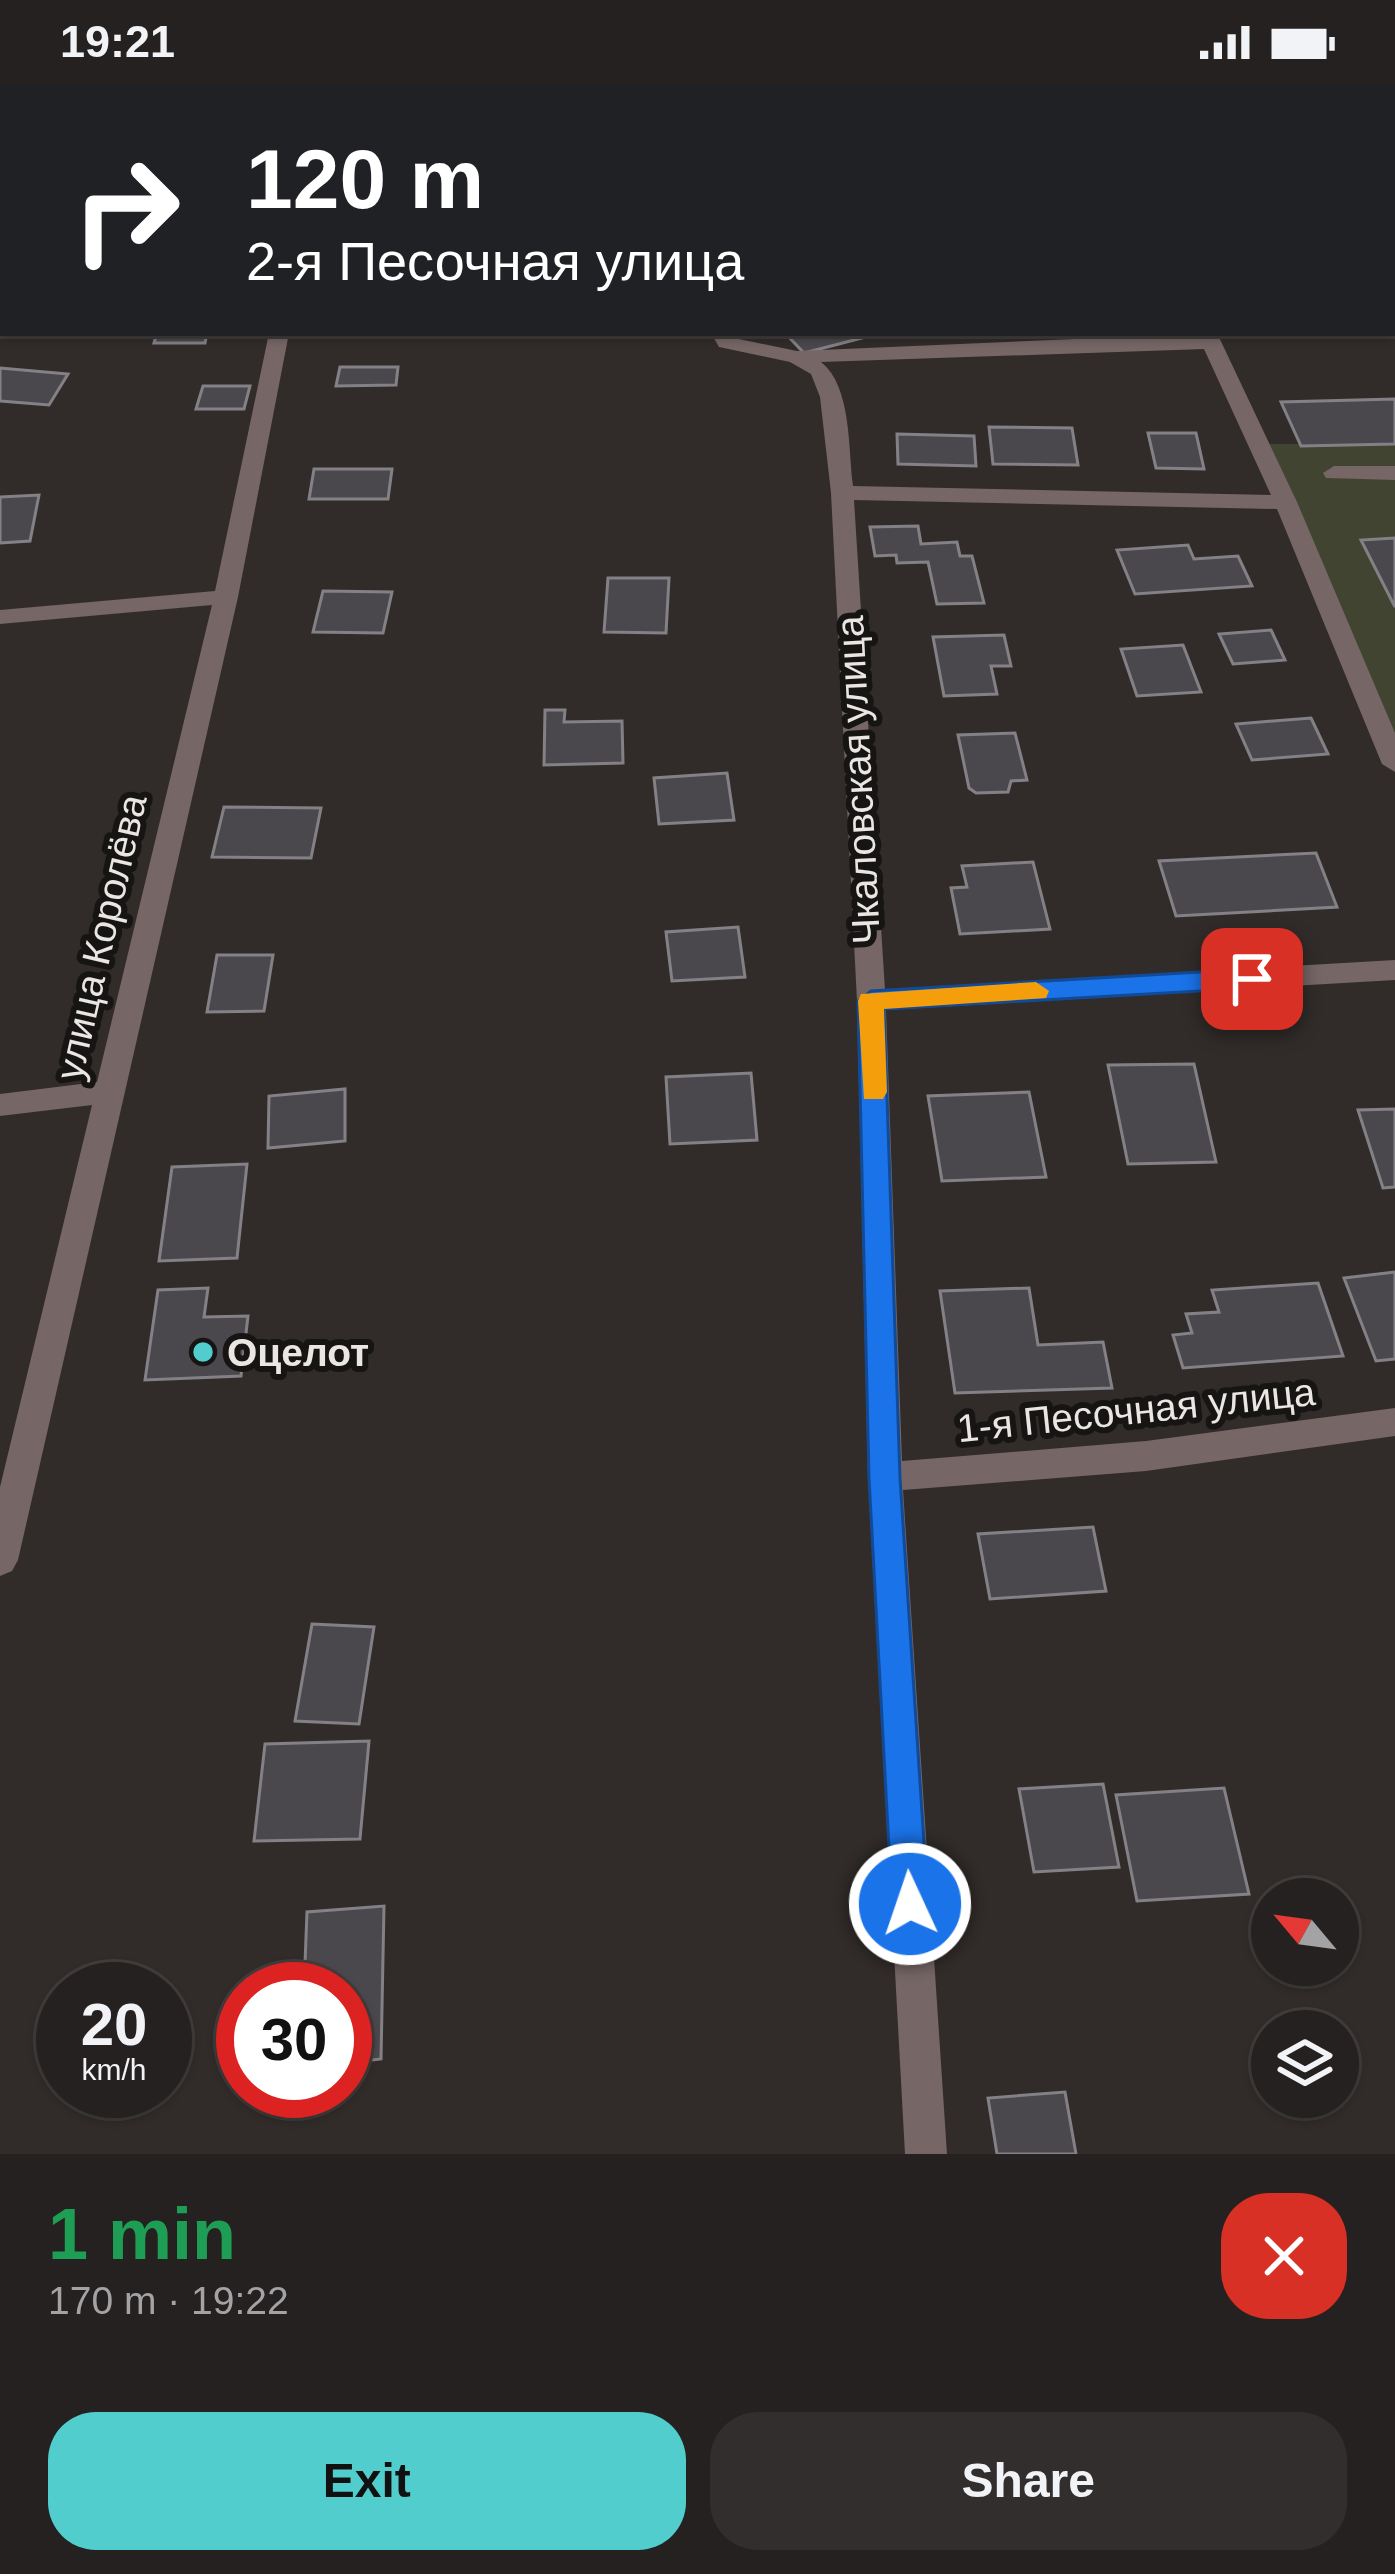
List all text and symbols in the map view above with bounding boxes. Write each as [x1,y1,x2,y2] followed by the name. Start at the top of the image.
[60,16,175,67] text: 19:21
[48,132,204,288] icon: right
[246,132,484,226] text: 120 m
[246,231,744,291] text: 2-я Песочная улица
[828,614,888,945] street label: Чкаловская улица
[47,790,155,1084] street label: улица Королёва
[1201,928,1303,1030] pin
[1219,946,1285,1012] icon: arrive
[227,1331,369,1374] place label: Оцелот
[190,1339,216,1365] marker: Оцелот
[955,1370,1317,1450] street label: 1-я Песочная улица
[847,1841,973,1967] position arrow
[1251,1878,1359,1986] north arrow
[1251,1878,1359,2118] map controls
[216,1962,372,2118] speed limit sign: 30
[81,1991,147,2058] text: 20
[1251,2010,1359,2118] button: layers
[81,2053,147,2086] text: km/h
[1221,2193,1347,2319] button: close
[48,2194,236,2274] text: 1 min
[48,2279,289,2322] text: 170 m · 19:22
[48,2412,686,2550] button: Exit
[710,2412,1347,2550] button: Share

